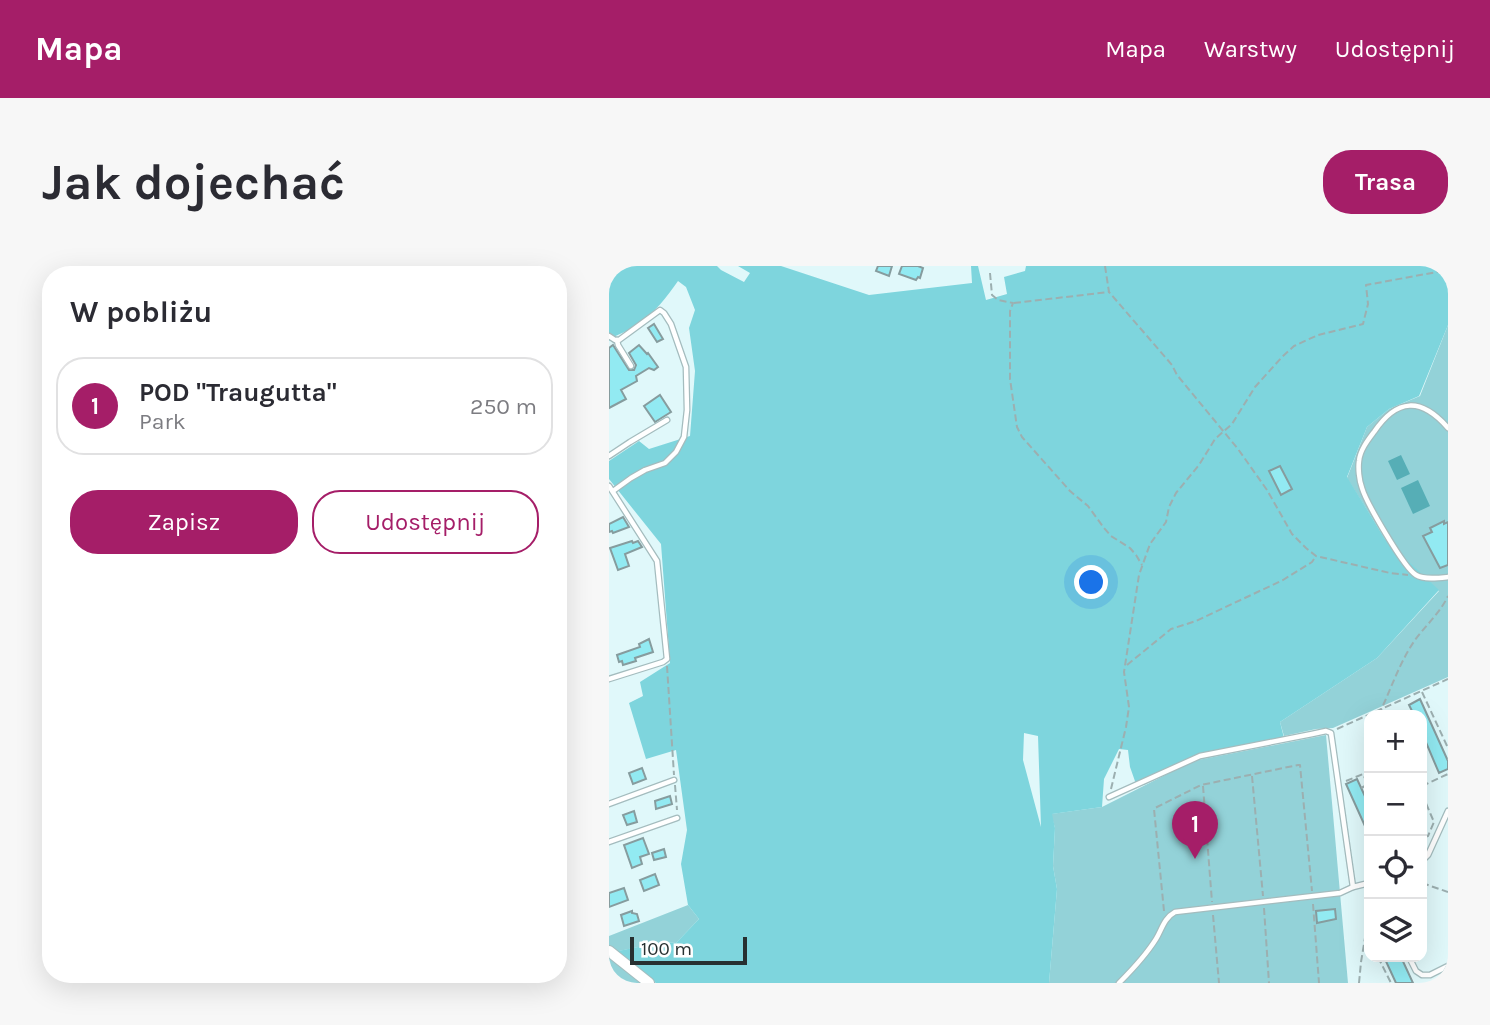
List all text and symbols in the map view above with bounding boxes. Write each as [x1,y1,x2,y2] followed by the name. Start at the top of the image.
[35,30,123,68] text: Mapa
[1105,35,1166,63] text: Mapa
[1204,35,1297,63] text: Warstwy
[1335,35,1455,63] text: Udostępnij
[1323,150,1448,214] button: Trasa
[42,154,345,211] text: Jak dojechać
[70,294,212,330] text: W pobliżu
[139,377,337,408] text: POD "Traugutta"
[91,393,99,420] text: 1
[470,393,537,420] text: 250 m
[139,408,186,435] text: Park
[70,490,298,554] button: Zapisz
[312,490,539,554] button: Udostępnij
[1074,565,1108,599] your location
[1364,710,1427,962] map controls
[1364,710,1427,773] button: +
[1364,773,1427,836] button: −
[1172,801,1218,859] pin: 1
[1364,836,1427,899] button: locate
[1364,899,1427,962] button: layers
[630,934,747,966] scale bar
[641,938,692,960] text: 100 m

